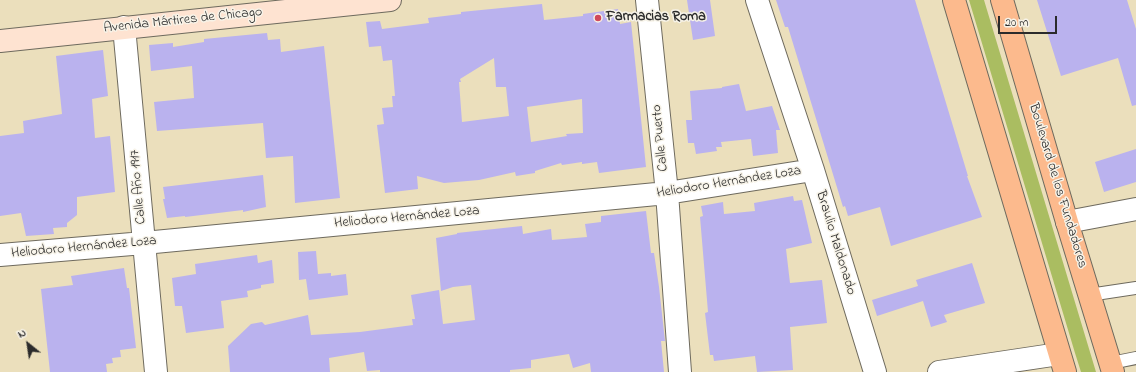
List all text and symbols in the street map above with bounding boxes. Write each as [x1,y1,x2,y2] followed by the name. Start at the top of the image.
[103,4,263,38] street label: Avenida Mártires de Chicago
[1000,8,1059,34] scale bar
[606,10,706,26] place label: Farmacias Roma
[593,13,603,23] marker: Farmacias Roma
[1005,14,1028,32] text: 20 m
[1024,102,1090,270] street label: Boulevard de los Fundadores
[649,104,673,172] street label: Calle Puerto
[127,149,151,225] street label: Calle Año 1917
[656,163,802,203] street label: Heliodoro Hernández Loza
[811,189,859,297] street label: Braulio Maldonado
[334,203,480,233] street label: Heliodoro Hernández Loza
[11,233,157,263] street label: Heliodoro Hernández Loza
[8,324,48,364] north arrow
[15,325,29,342] text: N

